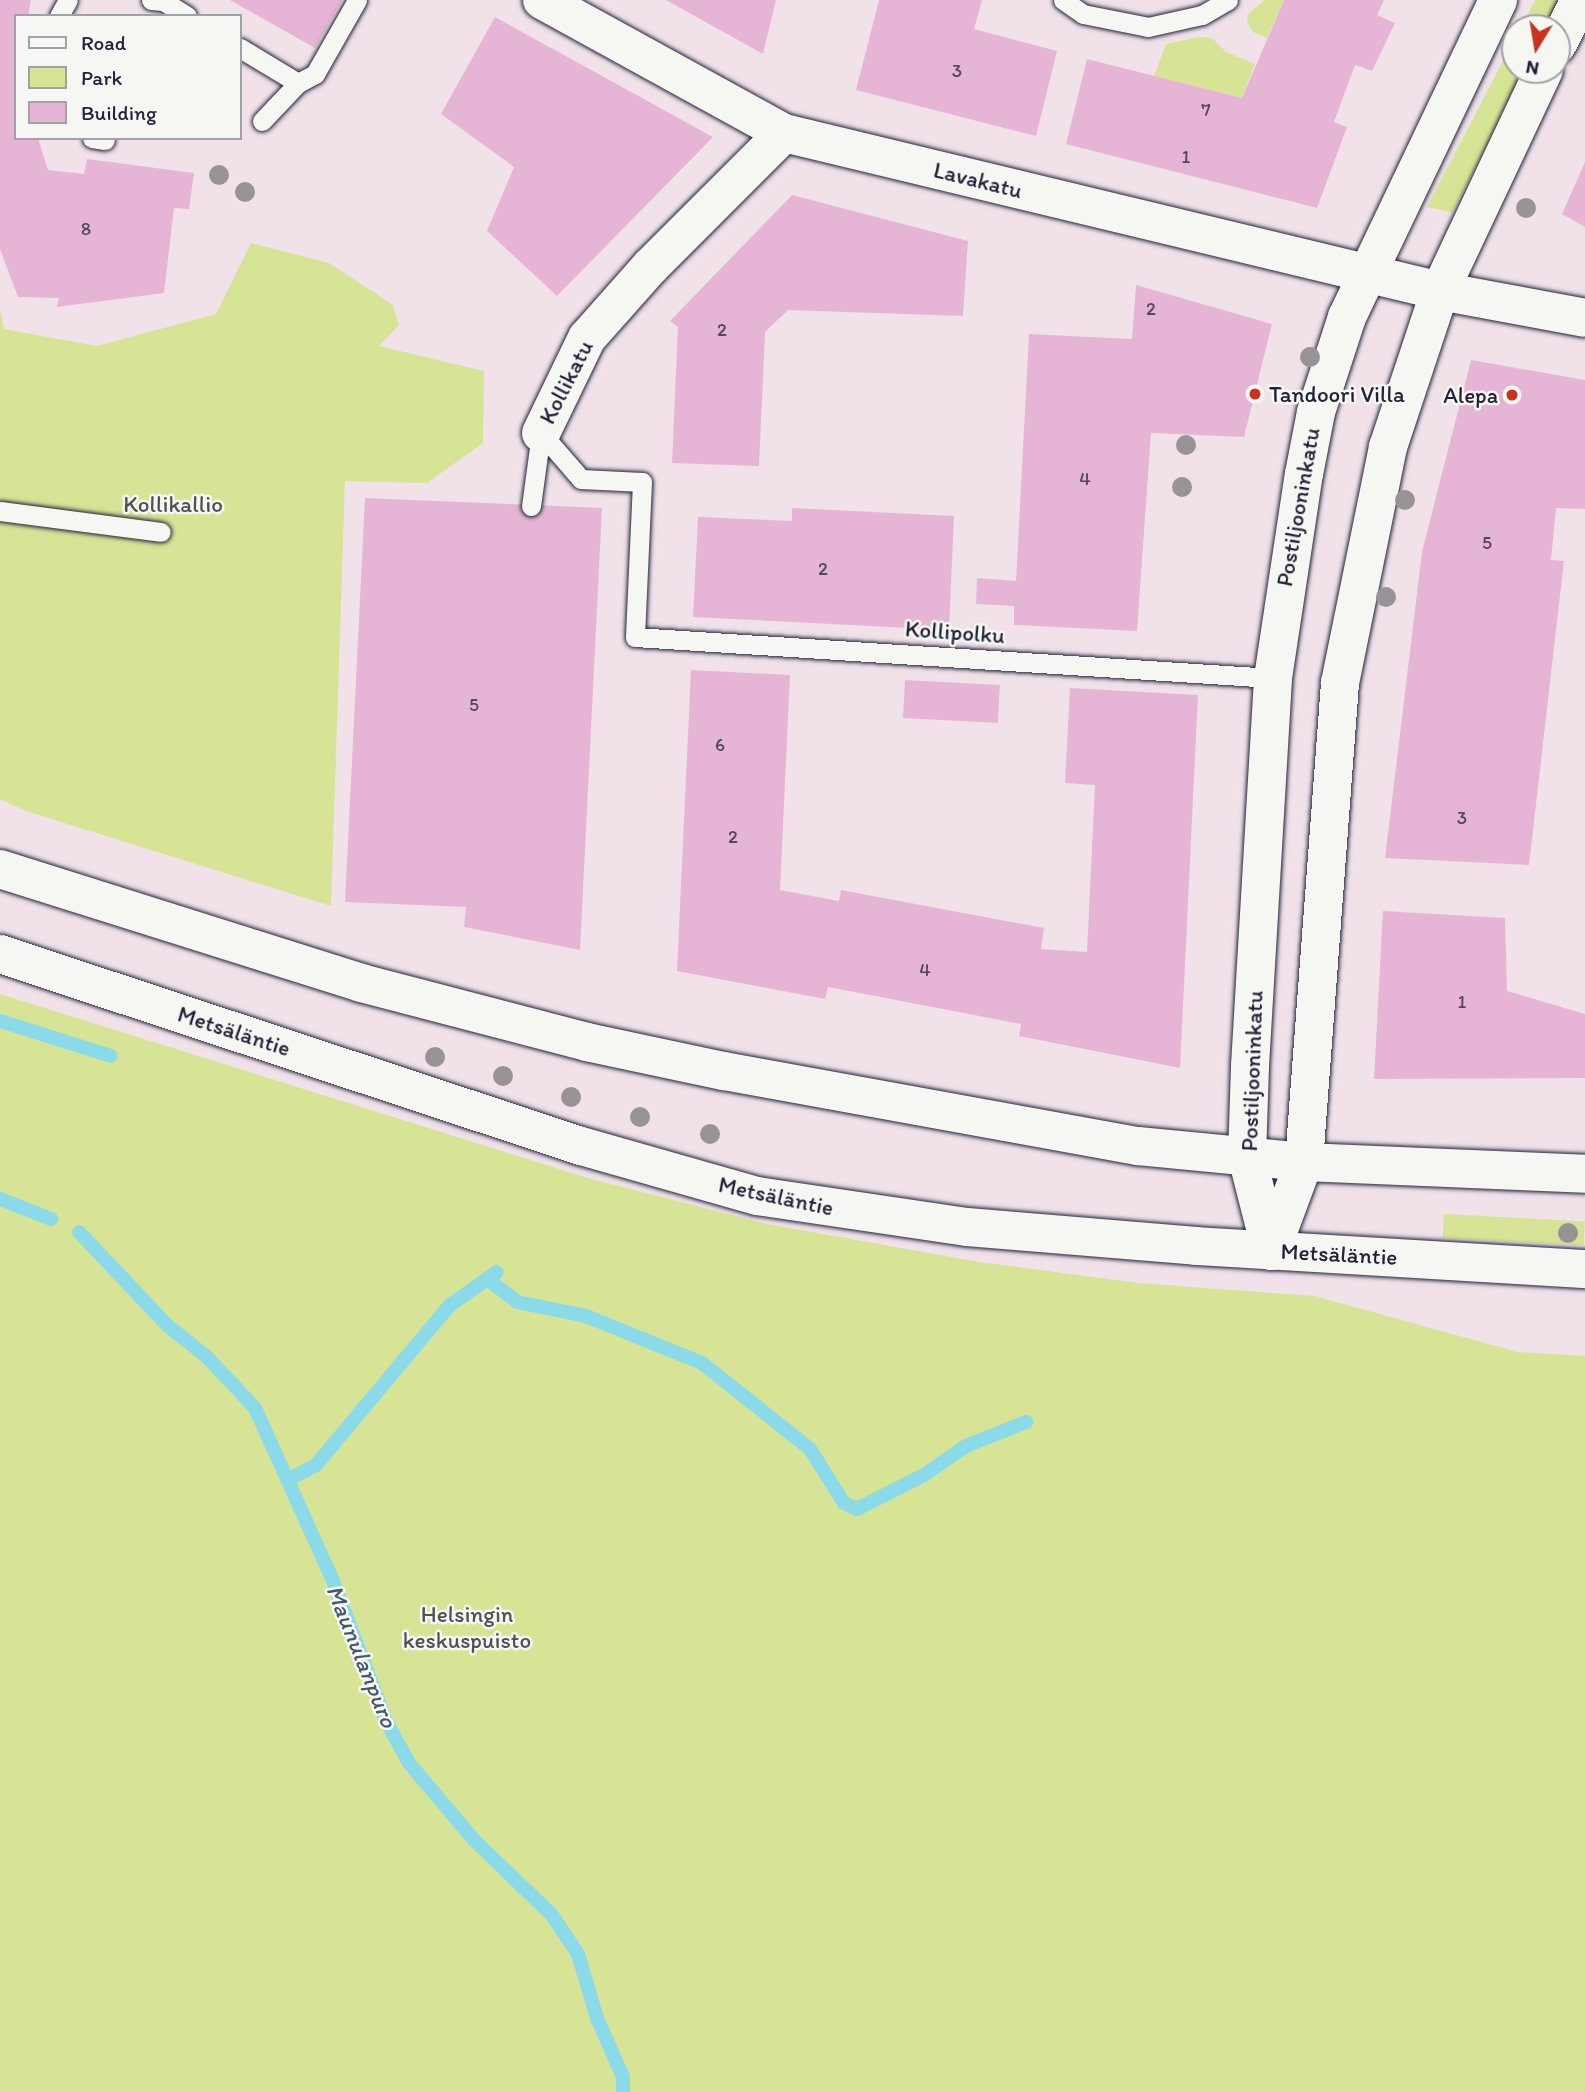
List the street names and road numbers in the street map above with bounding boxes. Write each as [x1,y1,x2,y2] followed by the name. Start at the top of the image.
[931,156,1025,204] street label: Lavakatu
[533,335,599,429] street label: Kollikatu
[1270,425,1326,589] street label: Postiljooninkatu
[904,615,1006,649] street label: Kollipolku
[1235,990,1269,1152] street label: Postiljooninkatu
[174,1000,294,1062] street label: Metsäläntie
[716,1170,836,1222] street label: Metsäläntie
[1280,1237,1398,1271] street label: Metsäläntie

